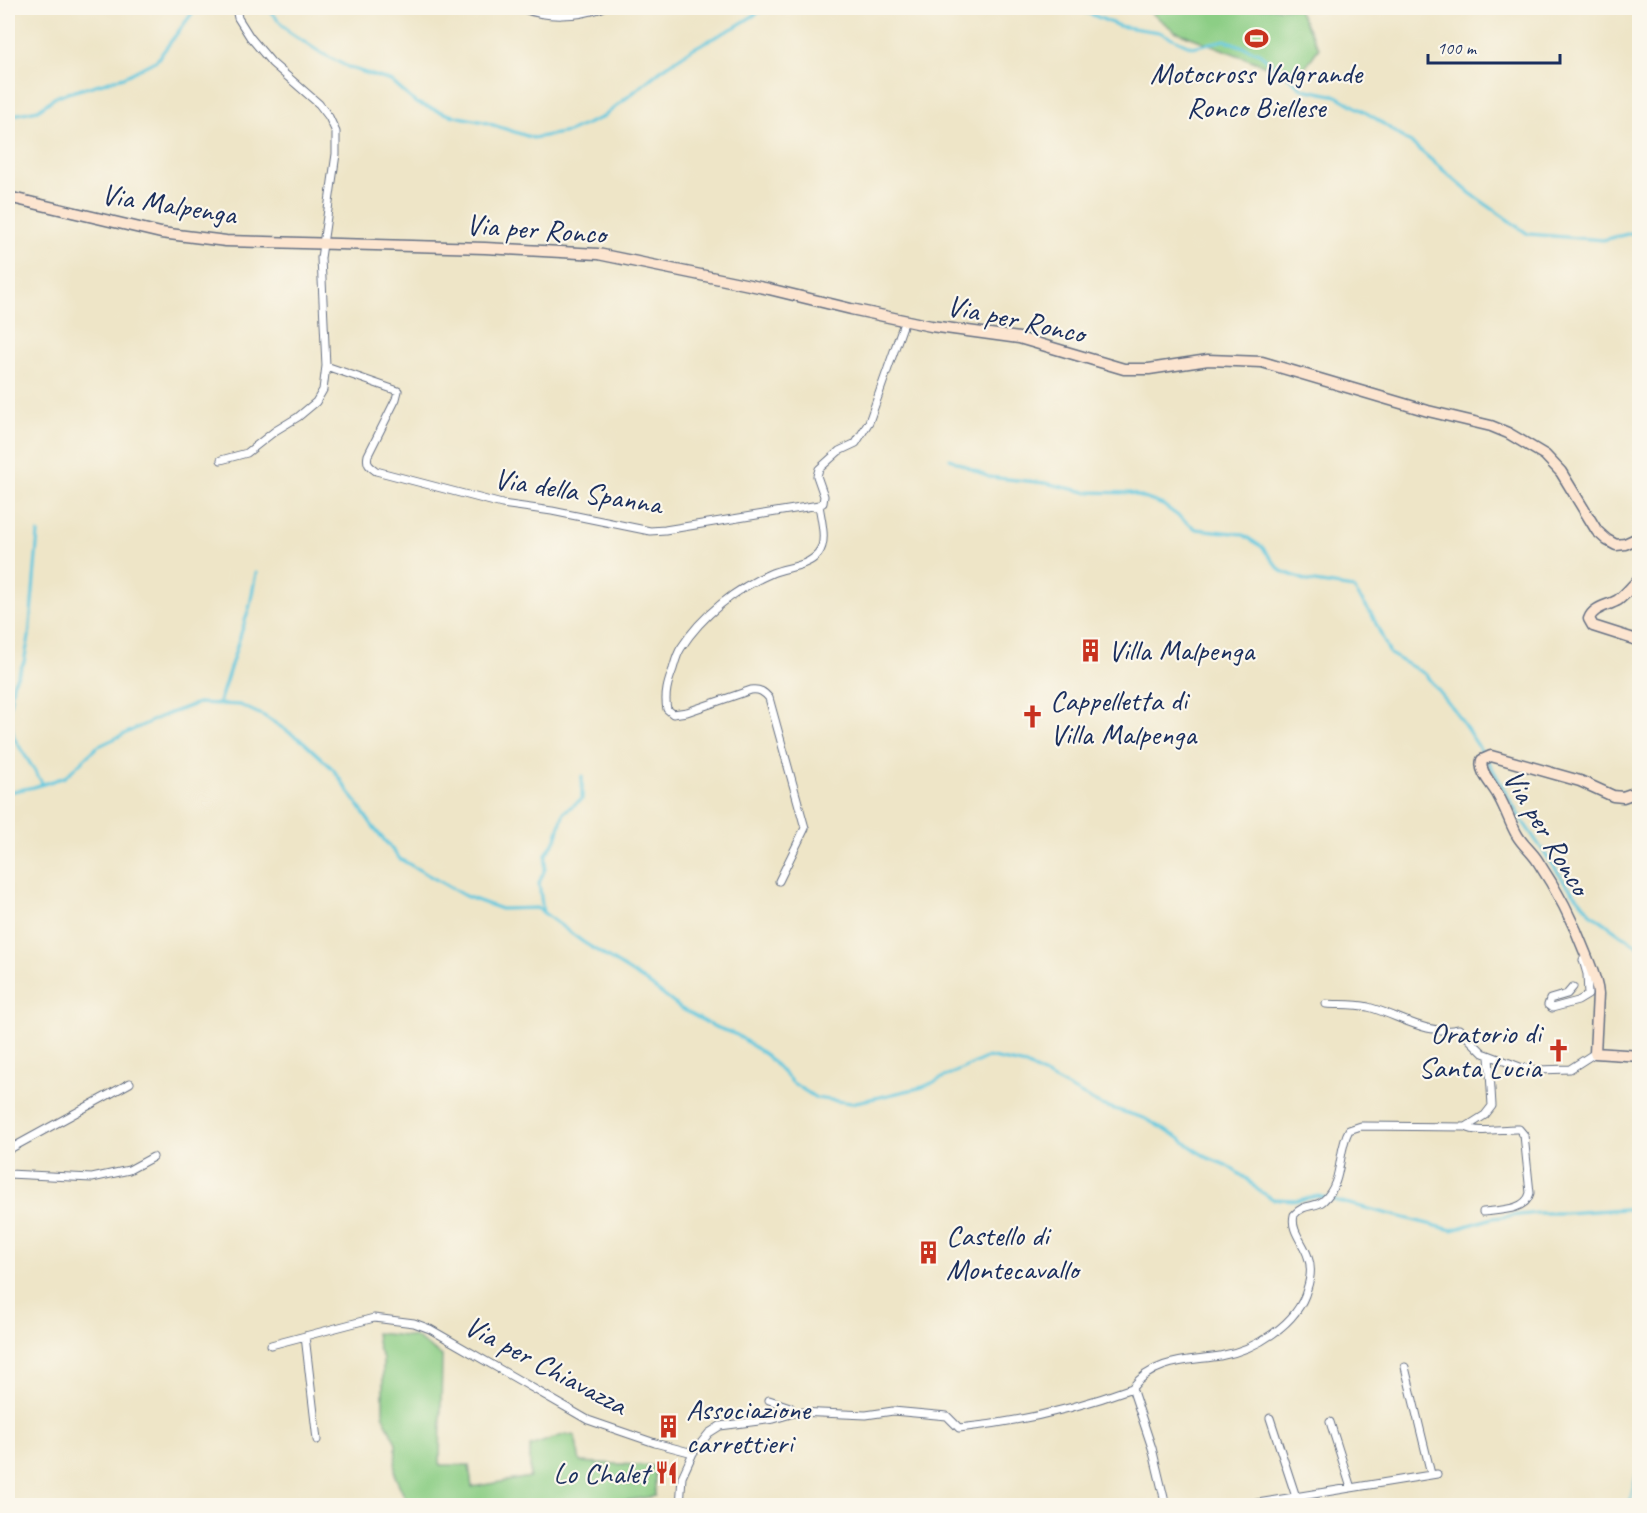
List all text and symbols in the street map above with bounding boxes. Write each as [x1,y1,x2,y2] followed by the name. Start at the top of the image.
[1243,26,1269,52] sports icon: Motocross Valgrande Ronco Biellese
[1428,27,1560,65] scale bar
[1437,37,1478,59] text: 100 m
[1150,54,1364,126] place label: Motocross Valgrande Ronco Biellese
[99,175,241,234] street label: Via Malpenga
[465,205,611,253] street label: Via per Ronco
[944,286,1092,353] street label: Via per Ronco
[492,459,667,523] street label: Via della Spanna
[1108,631,1256,669] place label: Villa Malpenga
[1077,637,1103,663] building icon: Villa Malpenga
[1050,681,1198,753] place label: Cappelletta di Villa Malpenga
[1019,704,1045,730] church icon: Cappelletta di Villa Malpenga
[1495,762,1601,905] street label: Via per Ronco
[1418,1014,1544,1086] place label: Oratorio di Santa Lucia
[1546,1037,1572,1063] church icon: Oratorio di Santa Lucia
[946,1216,1082,1288] place label: Castello di Montecavallo
[915,1239,941,1265] building icon: Castello di Montecavallo
[458,1306,635,1425] street label: Via per Chiavazza
[686,1390,812,1462] place label: Associazione carrettieri
[655,1413,681,1439] building icon: Associazione carrettieri
[553,1454,653,1492] place label: Lo Chalet
[654,1460,680,1486] restaurant icon: Lo Chalet

